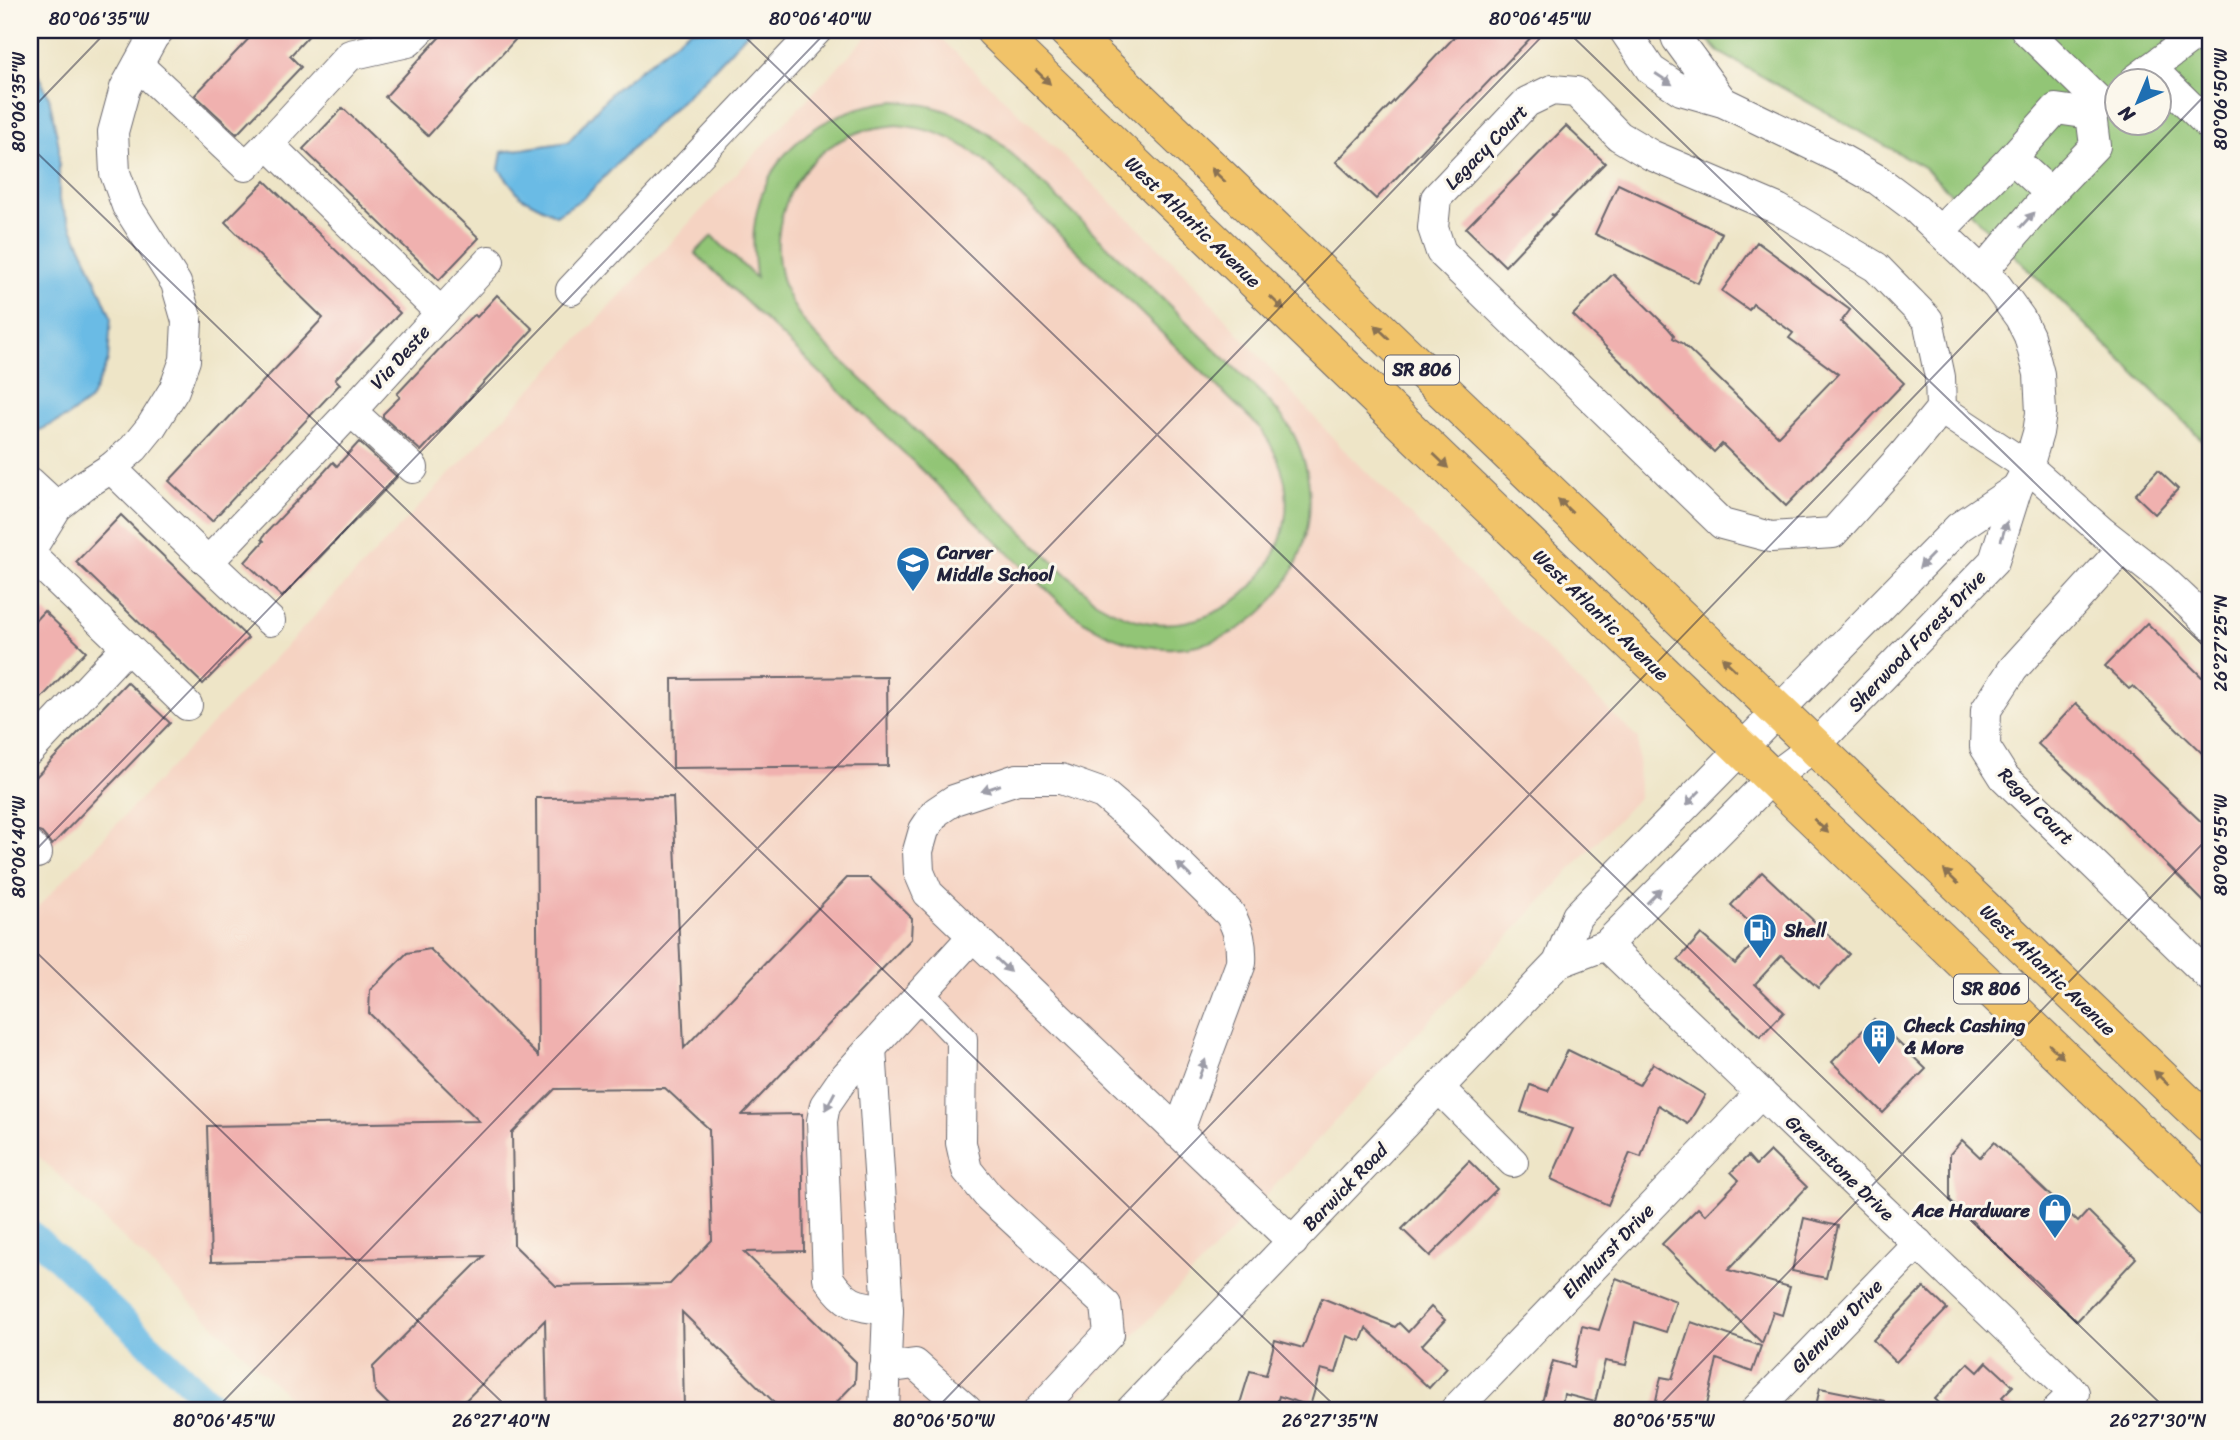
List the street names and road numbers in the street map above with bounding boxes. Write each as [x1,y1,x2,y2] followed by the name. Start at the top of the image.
[1436,96,1536,198] street label: Legacy Court
[1117,148,1269,296] street label: West Atlantic Avenue
[362,317,439,397] street label: Via Deste
[1385,356,1459,384] road number: SR 806
[1525,541,1677,689] street label: West Atlantic Avenue
[1840,562,1994,720] street label: Sherwood Forest Drive
[1990,759,2082,853] street label: Regal Court
[1972,896,2124,1044] street label: West Atlantic Avenue
[1954,974,2028,1004] road number: SR 806
[1777,1107,1903,1229] street label: Greenstone Drive
[1294,1134,1397,1239] street label: Barwick Road
[1553,1195,1663,1307] street label: Elmhurst Drive
[1783,1271,1891,1381] street label: Glenview Drive

